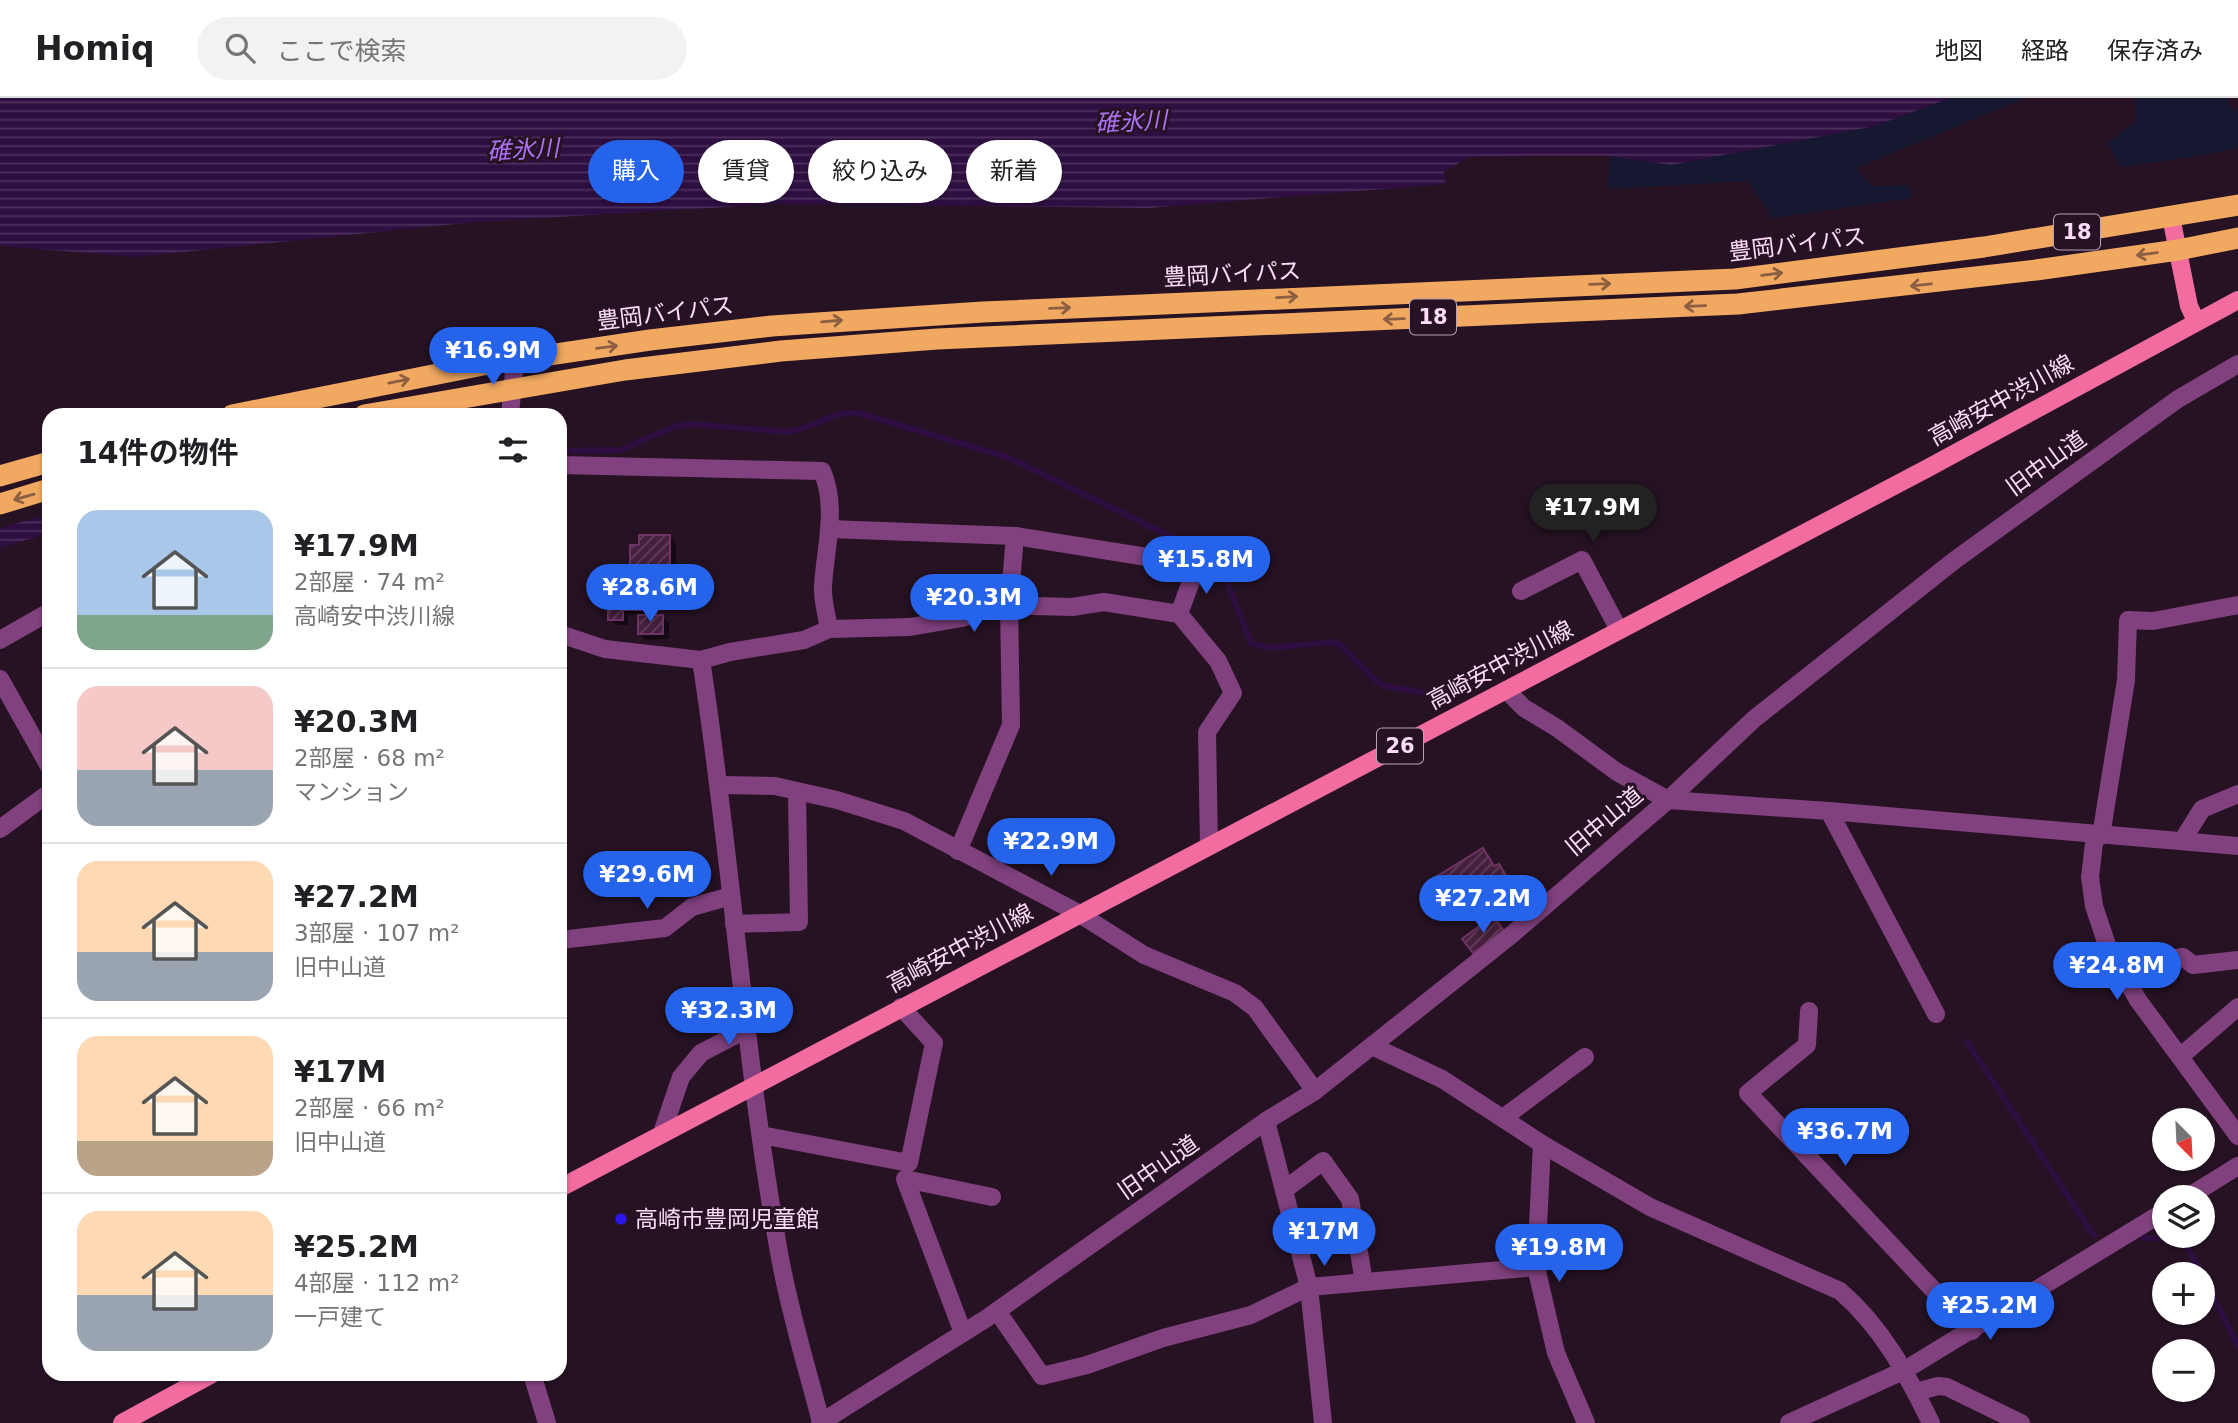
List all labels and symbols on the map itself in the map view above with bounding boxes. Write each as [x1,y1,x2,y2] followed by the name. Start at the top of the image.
[1094,106,1171,138] water label: 碓氷川
[486,134,563,166] water label: 碓氷川
[2054,214,2100,250] road number: 18
[1727,223,1867,265] street label: 豊岡バイパス
[2136,248,2159,261] one-way arrow
[1163,257,1301,291] street label: 豊岡バイパス
[1760,267,1783,280] one-way arrow
[1588,278,1611,291] one-way arrow
[1910,278,1933,291] one-way arrow
[1275,291,1298,304] one-way arrow
[595,292,735,334] street label: 豊岡バイパス
[1684,299,1707,312] one-way arrow
[1410,300,1456,334] road number: 18
[1048,302,1071,315] one-way arrow
[1383,312,1406,325] one-way arrow
[821,314,843,327] one-way arrow
[436,328,550,387] pin: ¥16.9M
[595,340,617,353] one-way arrow
[1924,350,2078,450] street label: 高崎安中渋川線
[387,374,410,387] one-way arrow
[2001,425,2091,501] street label: 旧中山道
[1536,484,1650,544] pin: ¥17.9M
[14,491,36,504] one-way arrow
[1149,536,1263,596] pin: ¥15.8M
[593,564,707,624] pin: ¥28.6M
[917,574,1031,634] pin: ¥20.3M
[1423,616,1577,714] street label: 高崎安中渋川線
[1377,728,1423,764] road number: 26
[1560,781,1648,861] street label: 旧中山道
[994,818,1108,878] pin: ¥22.9M
[590,852,704,911] pin: ¥29.6M
[1426,876,1540,935] pin: ¥27.2M
[883,899,1037,997] street label: 高崎安中渋川線
[2060,942,2174,1002] pin: ¥24.8M
[672,988,786,1047] pin: ¥32.3M
[1788,1108,1902,1168] pin: ¥36.7M
[2152,1108,2216,1171] north arrow
[1113,1130,1203,1204] street label: 旧中山道
[635,1206,819,1232] place label: 高崎市豊岡児童館
[1283,1208,1365,1268] pin: ¥17M
[613,1211,629,1227] marker: 高崎市豊岡児童館
[1502,1224,1616,1284] pin: ¥19.8M
[1933,1282,2047,1342] pin: ¥25.2M

